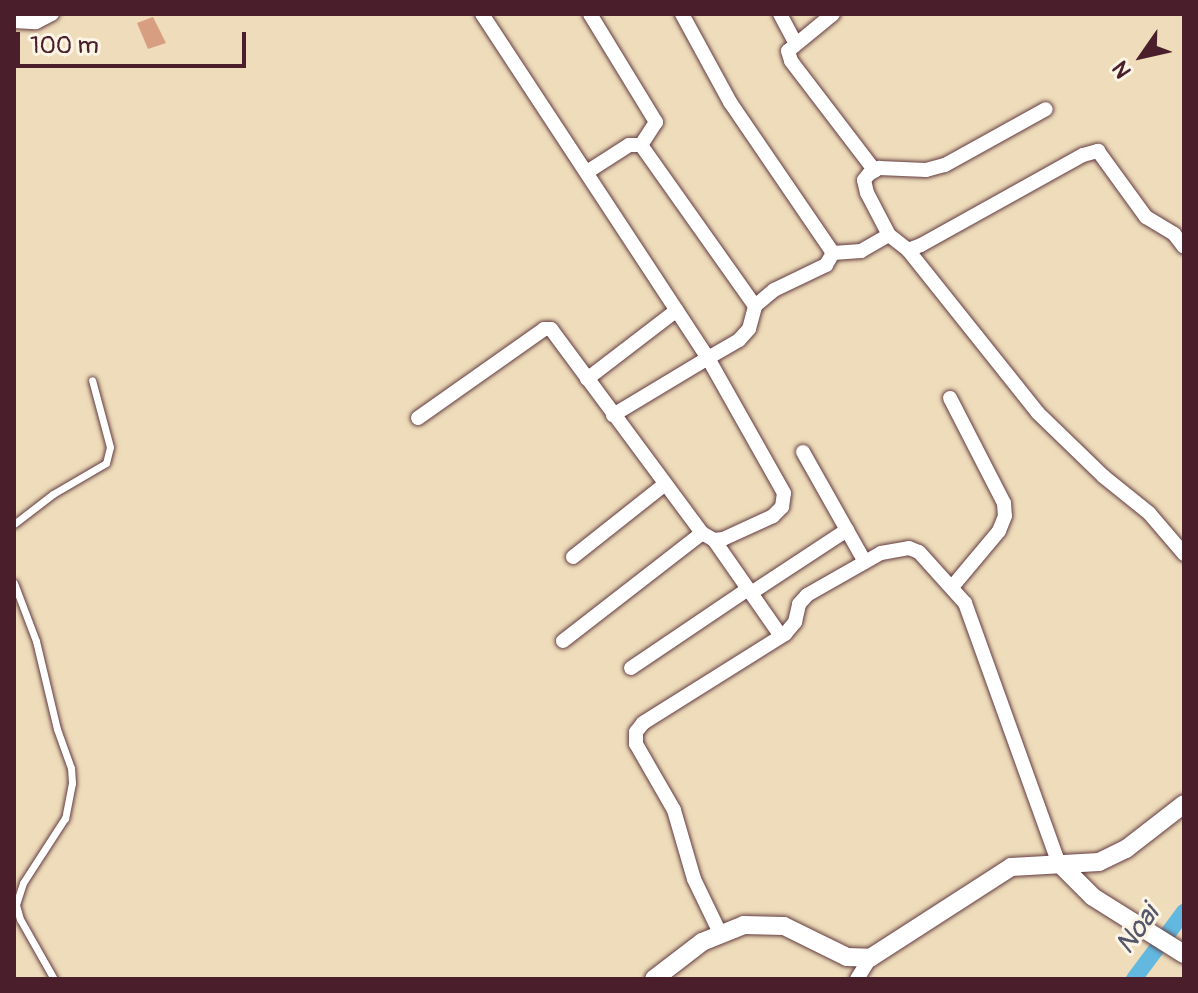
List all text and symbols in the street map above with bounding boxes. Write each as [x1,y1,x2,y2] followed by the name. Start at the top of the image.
[20,16,250,66] scale bar
[1102,16,1182,96] north arrow
[30,31,99,60] text: 100 m
[1106,55,1138,83] text: N
[1109,899,1167,961] water label: Noai

